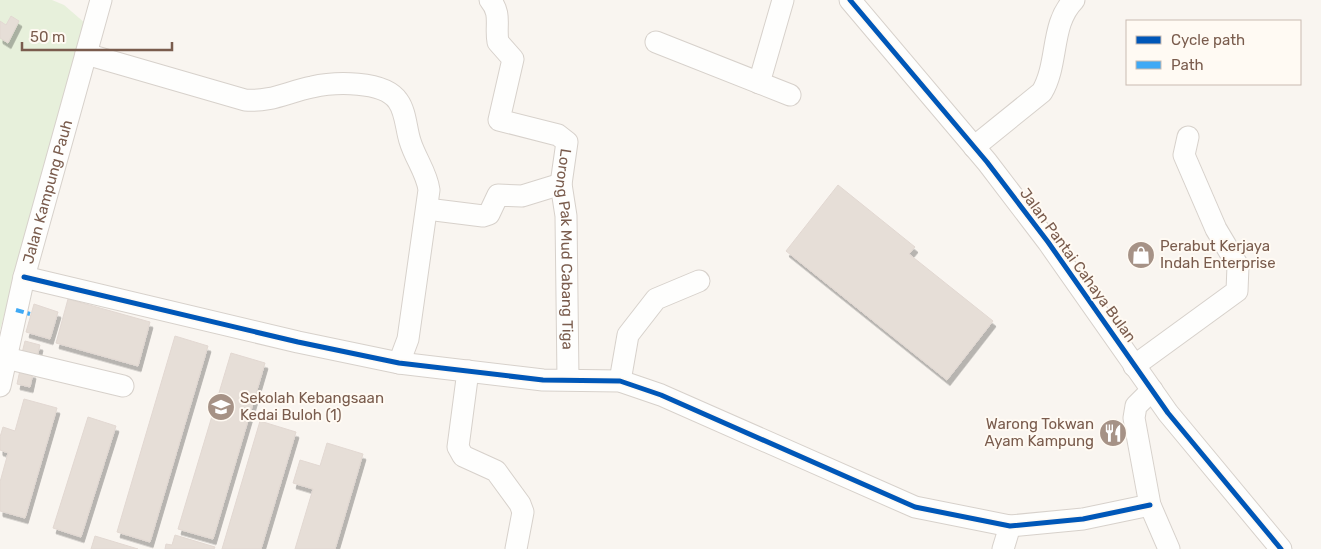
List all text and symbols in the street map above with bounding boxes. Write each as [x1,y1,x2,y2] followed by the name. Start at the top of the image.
[22,20,172,52] scale bar
[1126,20,1301,85] legend
[30,28,65,46] text: 50 m
[1171,31,1245,49] text: Cycle path
[1171,56,1204,74] text: Path
[19,118,76,266] street label: Jalan Kampung Pauh
[551,147,577,350] street label: Lorong Pak Mud Cabang Tiga
[1016,184,1140,346] street label: Jalan Pantai Cahaya Bulan
[1160,237,1276,272] place label: Perabut Kerjaya Indah Enterprise
[1126,240,1156,270] shop icon: Perabut Kerjaya Indah Enterprise
[240,389,384,424] place label: Sekolah Kebangsaan Kedai Buloh (1)
[206,392,236,422] school or university icon: Sekolah Kebangsaan Kedai Buloh (1)
[985,415,1094,450] place label: Warong Tokwan Ayam Kampung
[1098,418,1128,448] restaurant icon: Warong Tokwan Ayam Kampung

